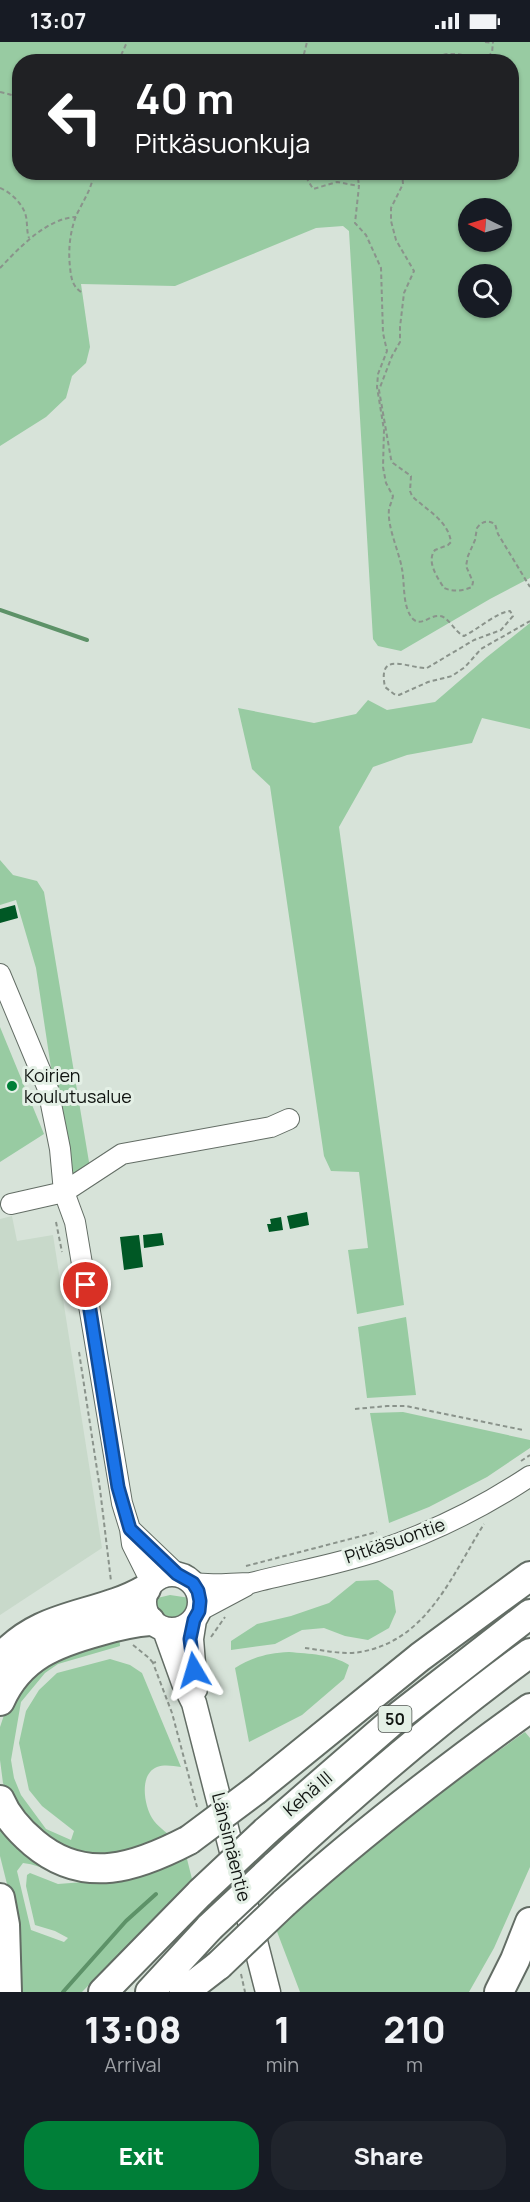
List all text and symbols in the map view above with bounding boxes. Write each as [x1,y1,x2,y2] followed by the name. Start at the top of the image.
[30,6,86,36] text: 13:07
[135,69,234,127] text: 40 m
[36,78,114,156] icon: left
[135,124,310,161] text: Pitkäsuonkuja
[458,198,512,252] north arrow
[458,198,512,318] map controls
[458,264,512,318] button: search
[24,1063,132,1108] place label: Koirien koulutusalue
[5,1079,19,1093] marker: Koirien koulutusalue
[60,1259,111,1310] pin
[69,1268,102,1301] icon: arrive
[341,1512,448,1568] street label: Pitkäsuontie
[162,1638,226,1702] position arrow
[378,1706,412,1732] road number: 50
[278,1765,337,1821] street label: Kehä III
[207,1790,257,1904] street label: Länsimäentie
[84,2005,181,2054] text: 13:08
[274,2005,291,2054] text: 1
[383,2005,446,2054] text: 210
[104,2051,161,2078] text: Arrival
[266,2051,299,2078] text: min
[406,2051,423,2078] text: m
[24,2121,259,2190] button: Exit
[271,2121,506,2190] button: Share

